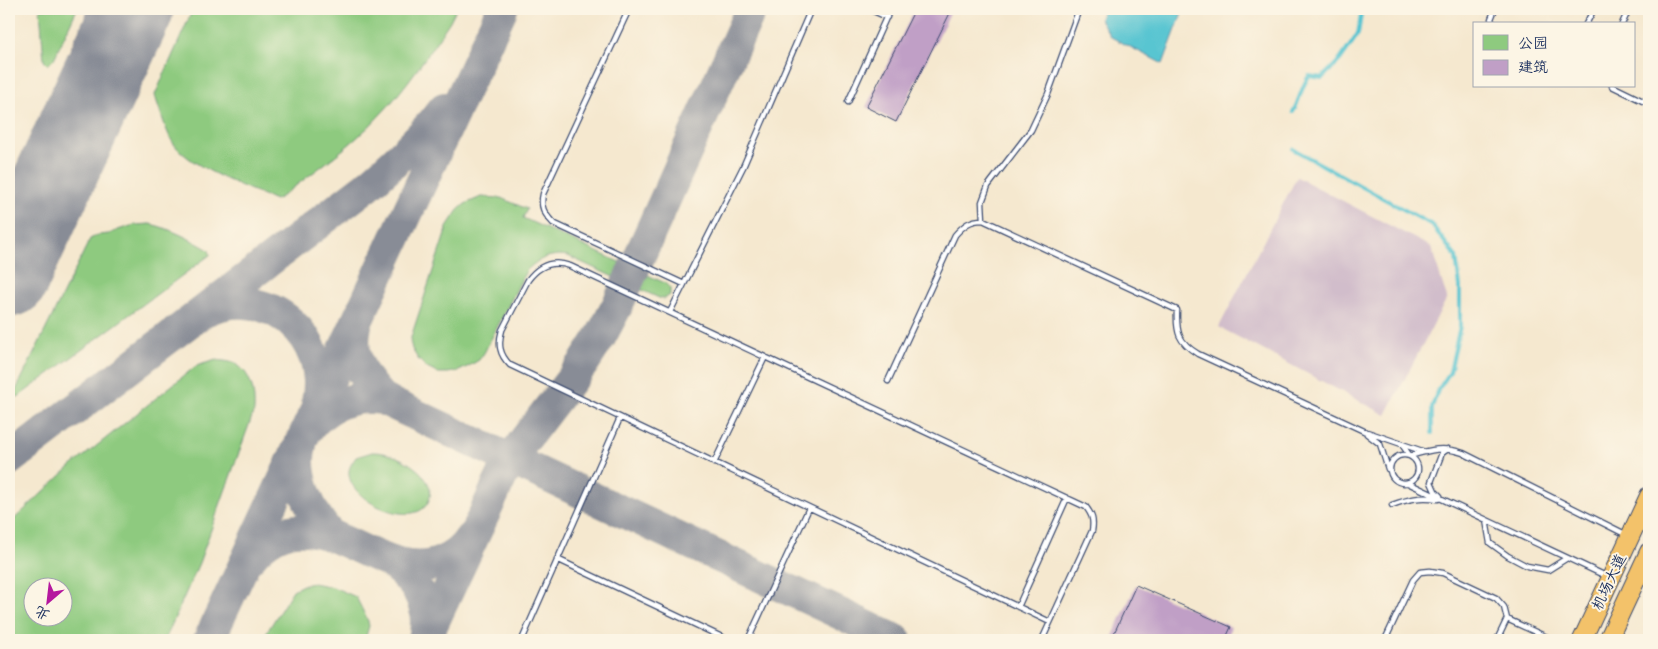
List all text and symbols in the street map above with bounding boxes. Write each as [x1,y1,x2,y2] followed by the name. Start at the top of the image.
[1473,22,1636,88] legend
[1518,36,1548,54] text: 公园
[1518,60,1548,78] text: 建筑
[1590,552,1632,614] street label: 机场大道
[22,576,72,626] north arrow
[33,600,53,622] text: 北

